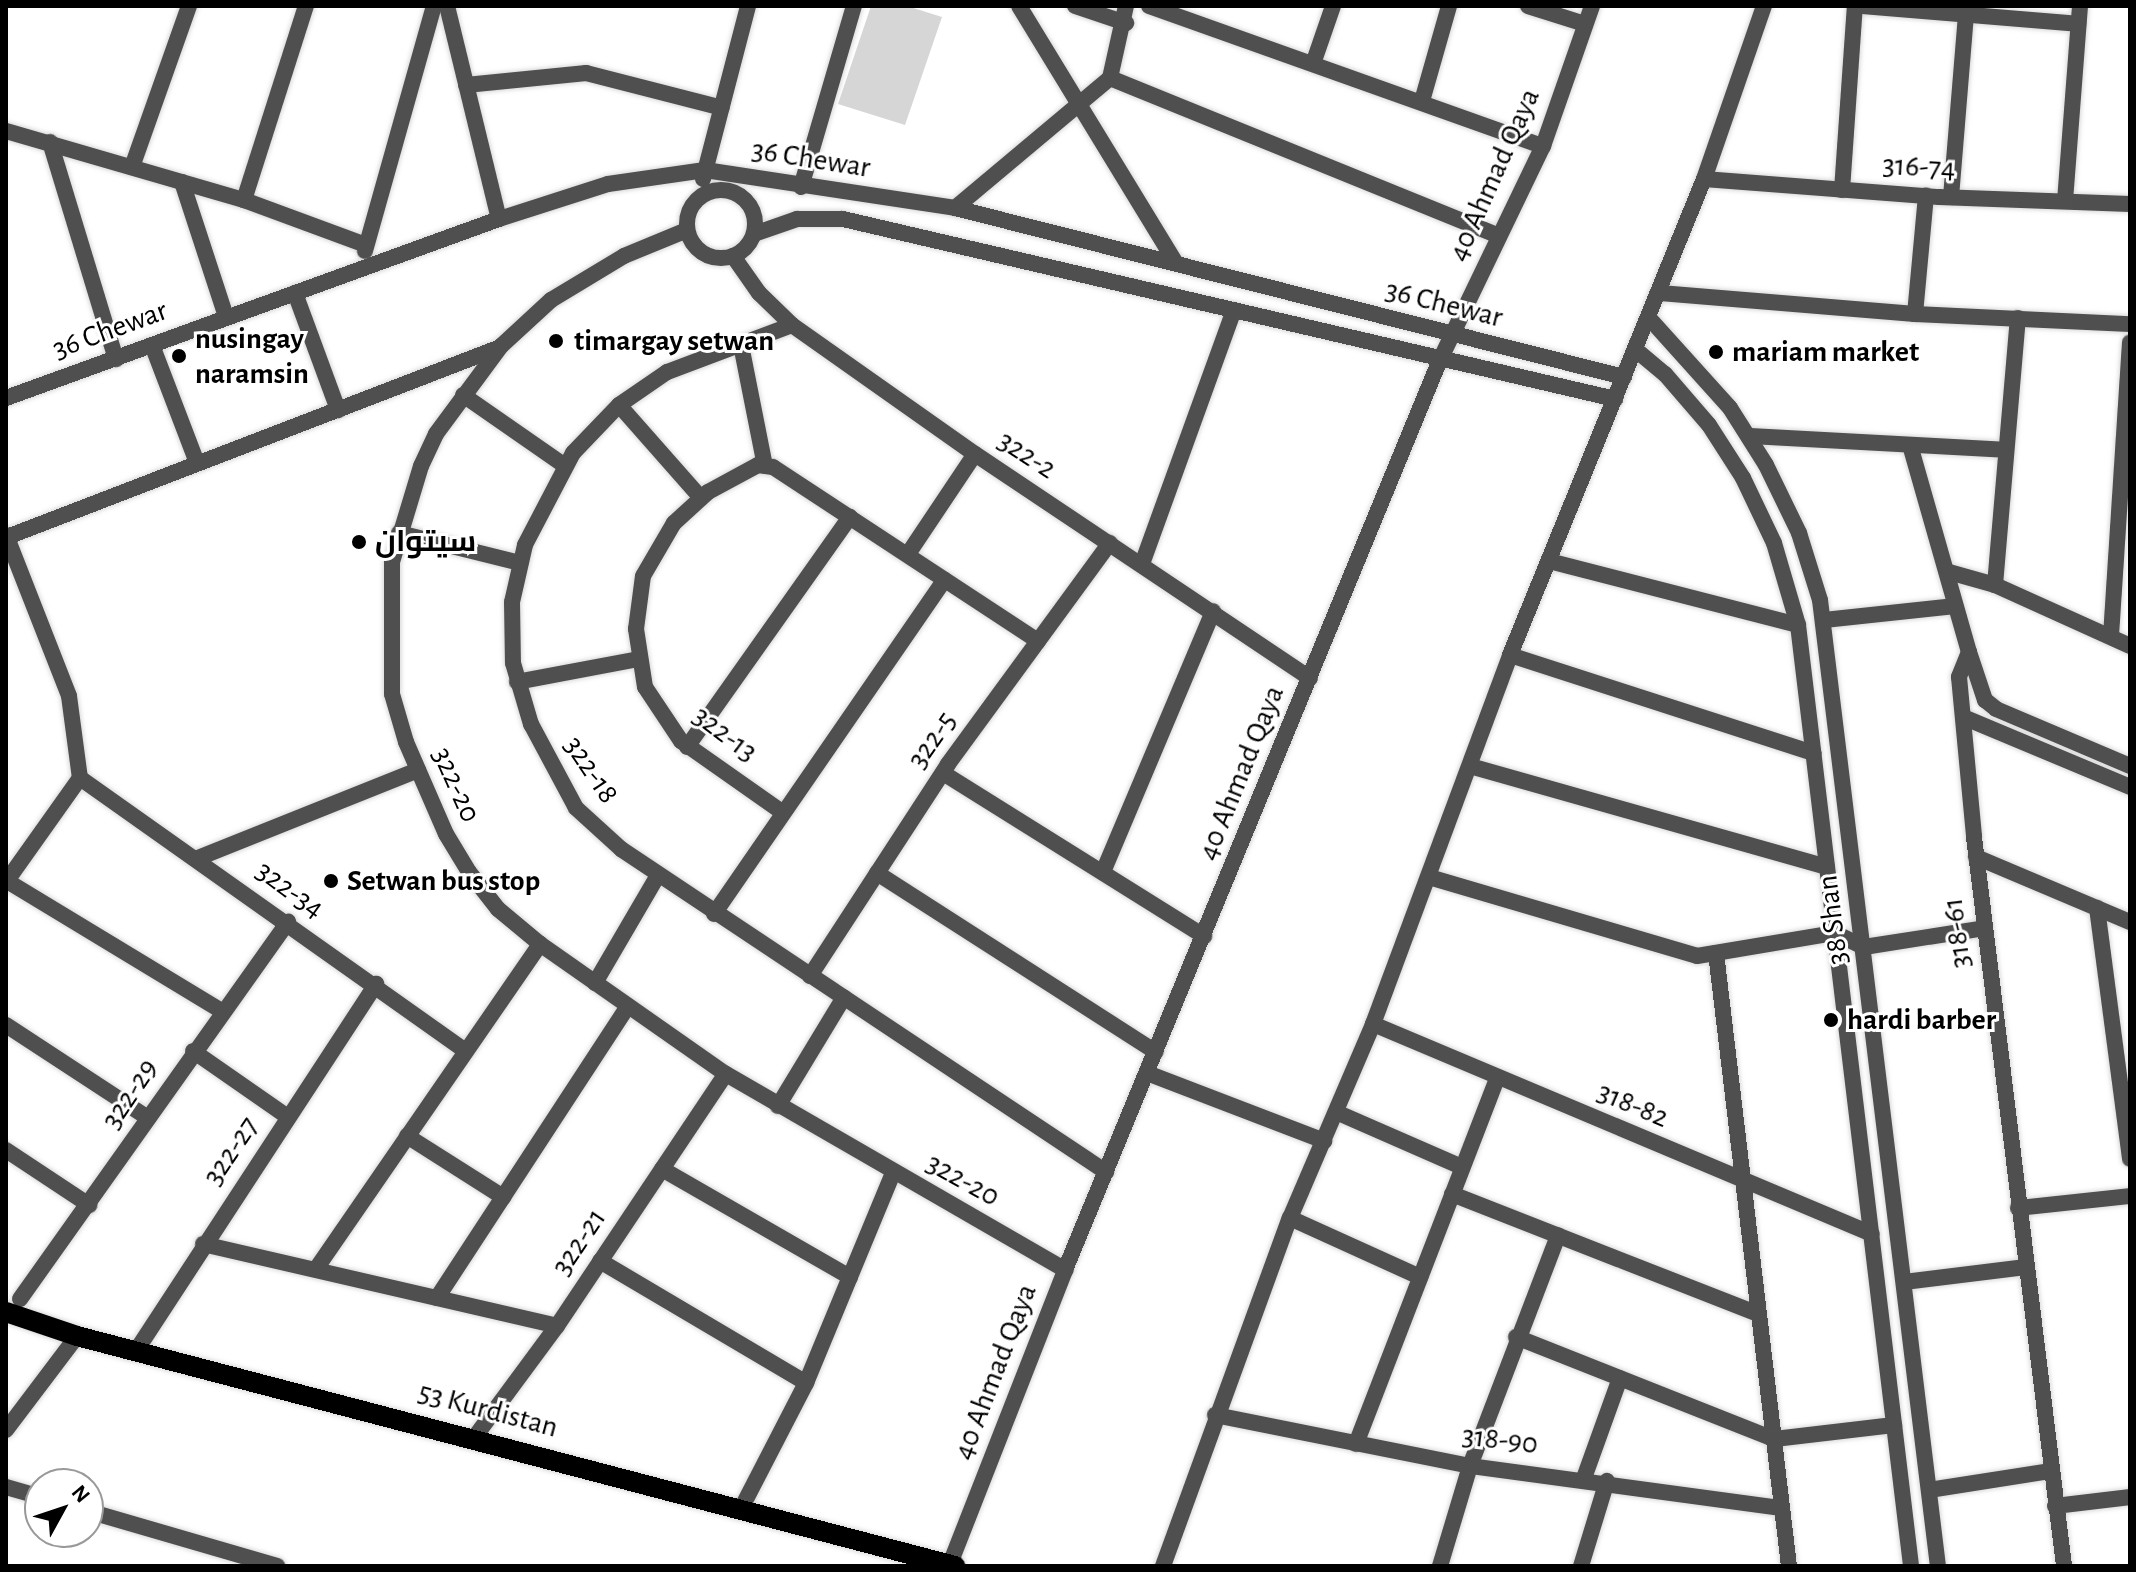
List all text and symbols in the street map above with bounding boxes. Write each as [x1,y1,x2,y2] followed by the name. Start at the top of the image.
[1440,83,1548,267] street label: 40 Ahmad Qaya
[749,132,873,186] street label: 36 Chewar
[1882,147,1956,187] street label: 316-74
[1382,272,1506,336] street label: 36 Chewar
[48,293,172,367] street label: 36 Chewar
[195,321,309,392] place label: nusingay naramsin
[574,323,774,359] place label: timargay setwan
[545,330,567,352] marker: timargay setwan
[1732,334,1919,370] place label: mariam market
[1707,343,1725,361] marker: mariam market
[170,347,188,365] marker: nusingay naramsin
[991,423,1063,487] street label: 322-2
[375,524,476,560] place label: سيتوان
[350,533,368,551] marker: سيتوان
[1190,680,1292,866] street label: 40 Ahmad Qaya
[686,698,764,770] street label: 322-13
[900,705,964,775] street label: 322-5
[556,730,626,810] street label: 322-18
[424,742,488,828] street label: 322-20
[249,853,331,927] street label: 322-34
[347,863,540,899] place label: Setwan bus stop
[322,872,340,890] marker: Setwan bus stop
[1810,873,1856,967] street label: 38 Shan
[1935,896,1979,970] street label: 318-61
[1847,1002,1996,1038] place label: hardi barber
[1822,1011,1840,1029] marker: hardi barber
[94,1052,166,1136] street label: 322-29
[1592,1074,1674,1136] street label: 318-82
[195,1110,267,1192] street label: 322-27
[920,1145,1006,1215] street label: 322-20
[544,1202,614,1282] street label: 322-21
[945,1279,1045,1465] street label: 40 Ahmad Qaya
[414,1374,562,1446] street label: 53 Kurdistan
[1460,1418,1540,1462] street label: 318-90
[24,1468,104,1548] north arrow
[68,1481,94,1507] text: N

